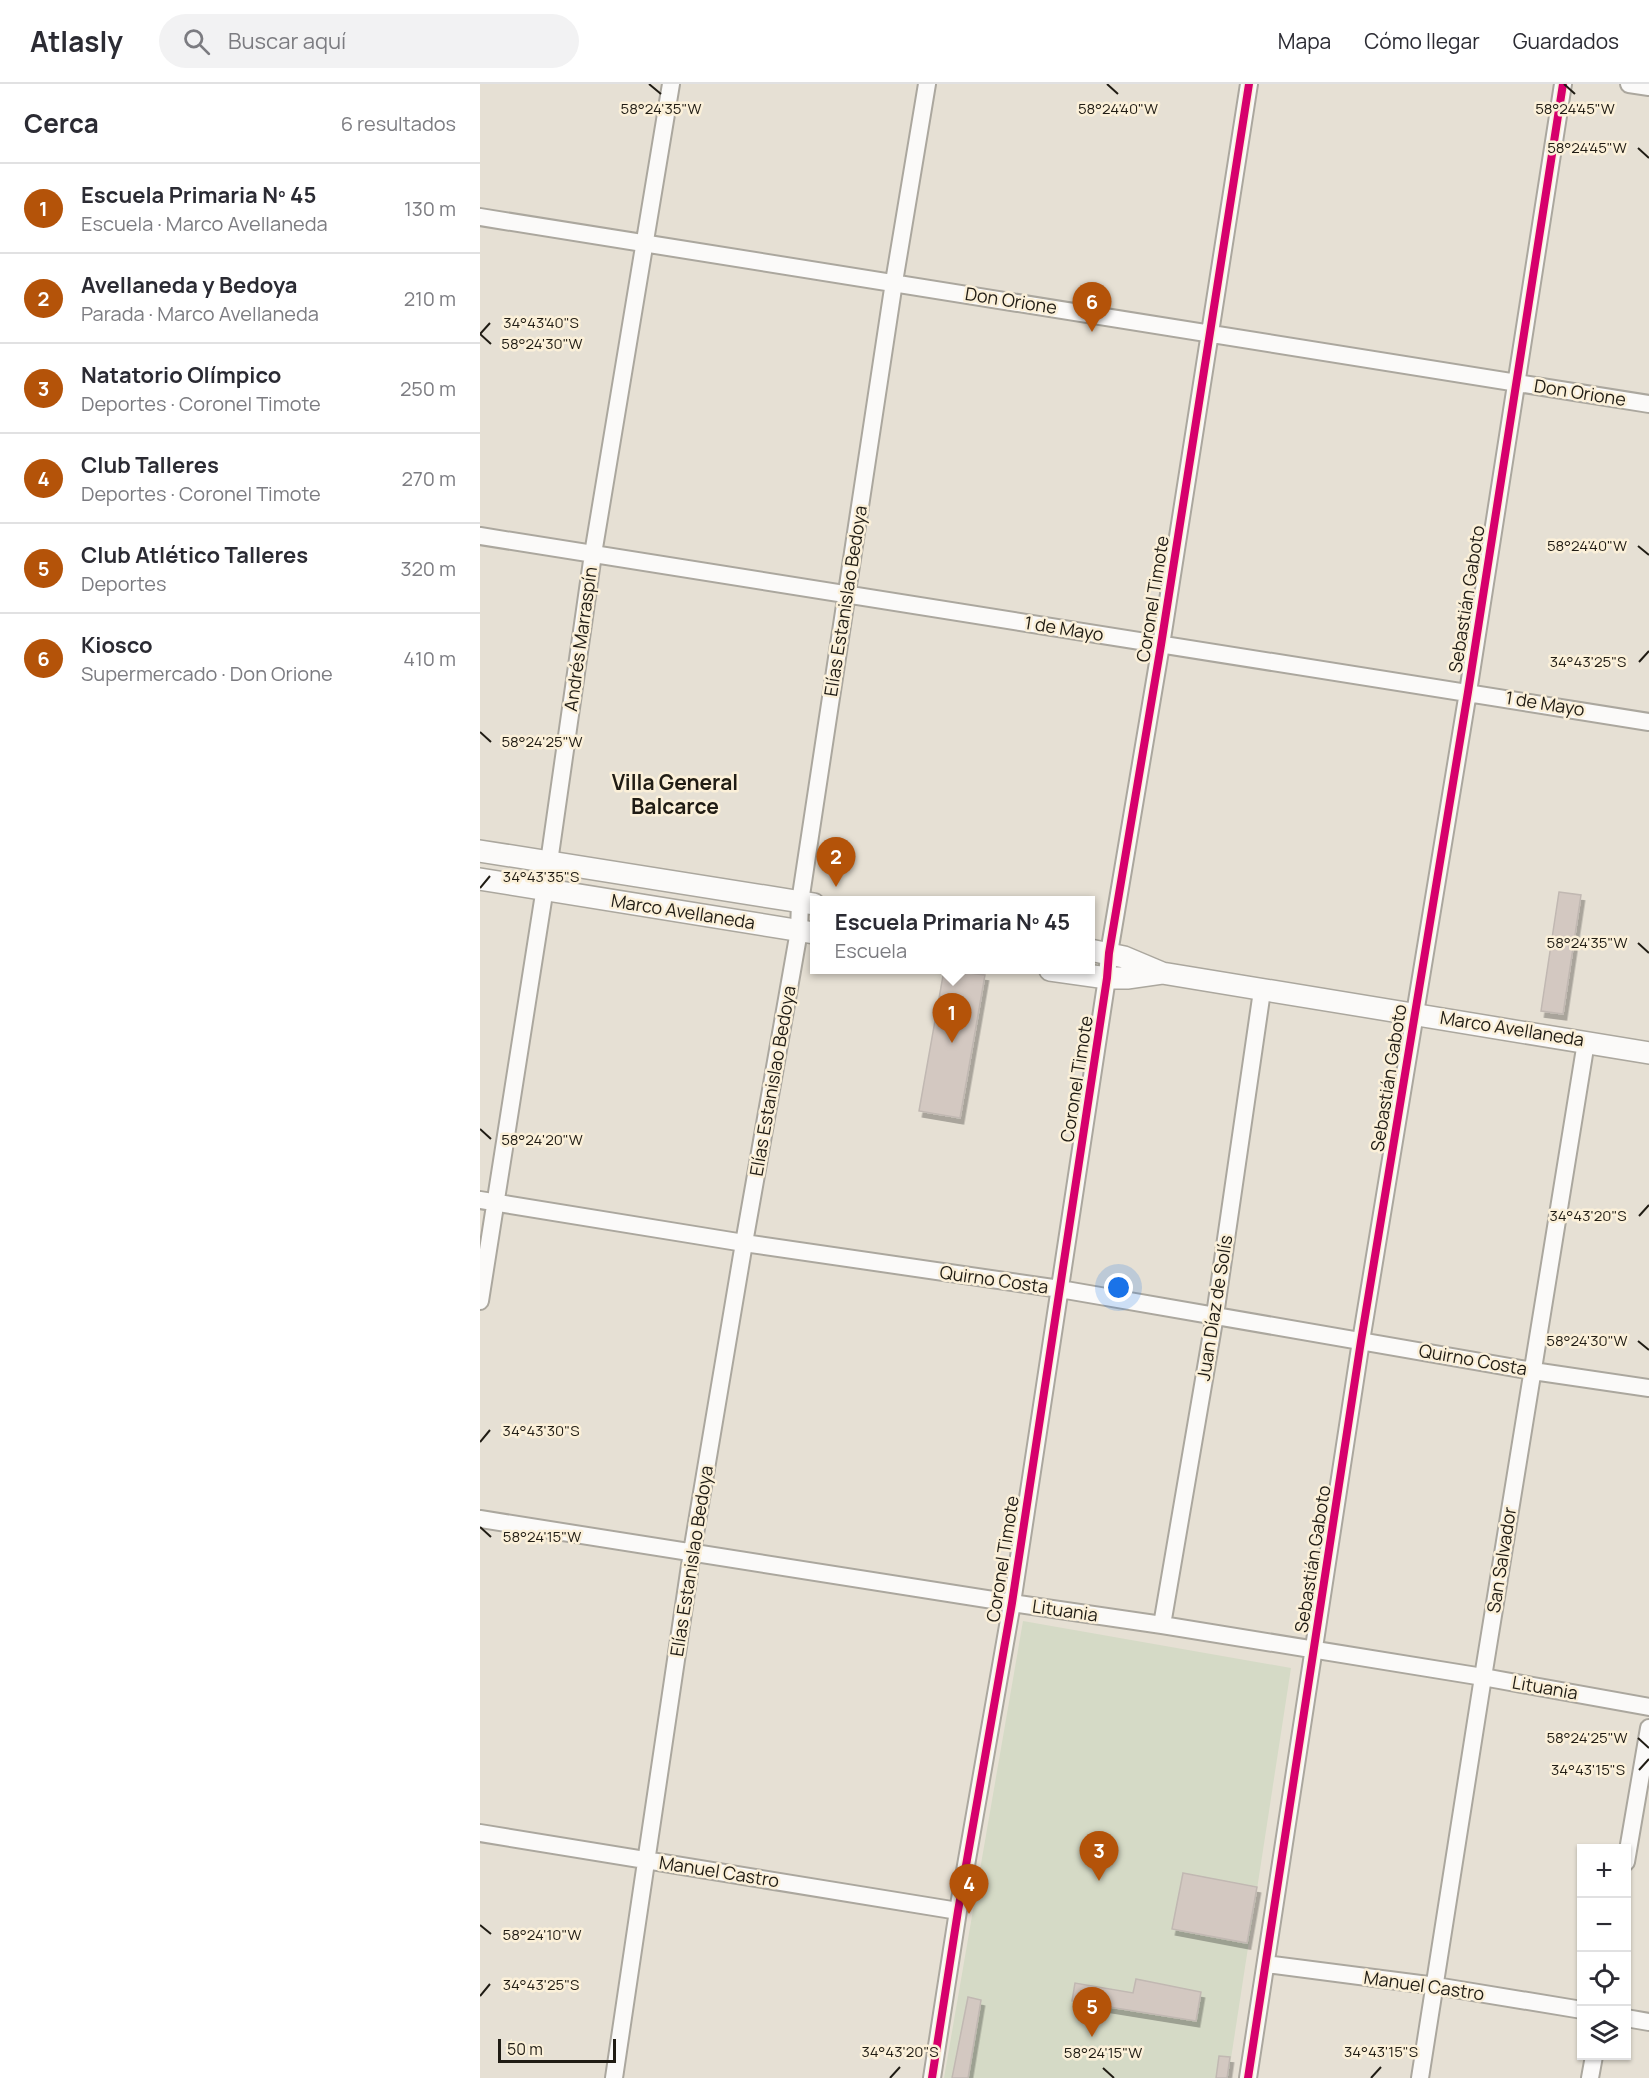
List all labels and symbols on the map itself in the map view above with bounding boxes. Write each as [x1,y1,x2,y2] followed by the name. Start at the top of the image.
[621,98,701,119] text: 58°24'35"W
[1078,98,1158,119] text: 58°24'40"W
[1535,98,1615,119] text: 58°24'45"W
[1547,137,1627,158] text: 58°24'45"W
[964,281,1059,319] street label: Don Orione
[1072,282,1112,332] pin: 6
[503,312,579,333] text: 34°43'40"S
[501,333,583,354] text: 58°24'30"W
[1533,373,1628,411] street label: Don Orione
[818,504,872,698] street label: Elías Estanislao Bedoya
[1443,523,1490,674] street label: Sebastián Gaboto
[1130,534,1174,664] street label: Coronel Timote
[1547,535,1627,556] text: 58°24'40"W
[558,565,602,713] street label: Andrés Marraspín
[1023,610,1105,646] street label: 1 de Mayo
[1550,651,1626,672] text: 34°43'25"S
[1504,685,1586,721] street label: 1 de Mayo
[501,731,583,752] text: 58°24'25"W
[612,768,738,820] district label: Villa General Balcarce
[816,838,856,887] pin: 2
[503,866,579,887] text: 34°43'35"S
[609,888,757,934] street label: Marco Avellaneda
[1547,932,1627,953] text: 58°24'35"W
[743,984,801,1178] street label: Elías Estanislao Bedoya
[932,994,972,1043] pin: 1
[1365,1002,1412,1153] street label: Sebastián Gaboto
[1438,1005,1586,1051] street label: Marco Avellaneda
[1054,1014,1098,1144] street label: Coronel Timote
[501,1129,583,1150] text: 58°24'20"W
[1549,1205,1627,1226] text: 34°43'20"S
[1191,1233,1237,1382] street label: Juan Díaz de Solís
[938,1260,1050,1299] street label: Quirno Costa
[1104,1273,1133,1302] your location
[1546,1330,1628,1351] text: 58°24'30"W
[1417,1338,1529,1380] street label: Quirno Costa
[503,1420,579,1441] text: 34°43'30"S
[664,1464,718,1658] street label: Elías Estanislao Bedoya
[1289,1483,1336,1634] street label: Sebastián Gaboto
[980,1494,1024,1624] street label: Coronel Timote
[1481,1505,1521,1615] street label: San Salvador
[503,1526,581,1547] text: 58°24'15"W
[1031,1594,1100,1626] street label: Lituania
[1510,1669,1580,1705] street label: Lituania
[1546,1727,1628,1748] text: 58°24'25"W
[1551,1759,1625,1780] text: 34°43'15"S
[1080,1832,1118,1881] pin: 3
[657,1850,781,1892] street label: Manuel Castro
[950,1864,988,1914] pin: 4
[503,1924,581,1945] text: 58°24'10"W
[1362,1965,1486,2005] street label: Manuel Castro
[503,1974,579,1995] text: 34°43'25"S
[1072,1988,1112,2037] pin: 5
[498,2036,616,2064] scale bar
[861,2041,939,2062] text: 34°43'20"S
[1344,2041,1418,2062] text: 34°43'15"S
[1064,2042,1142,2063] text: 58°24'15"W

